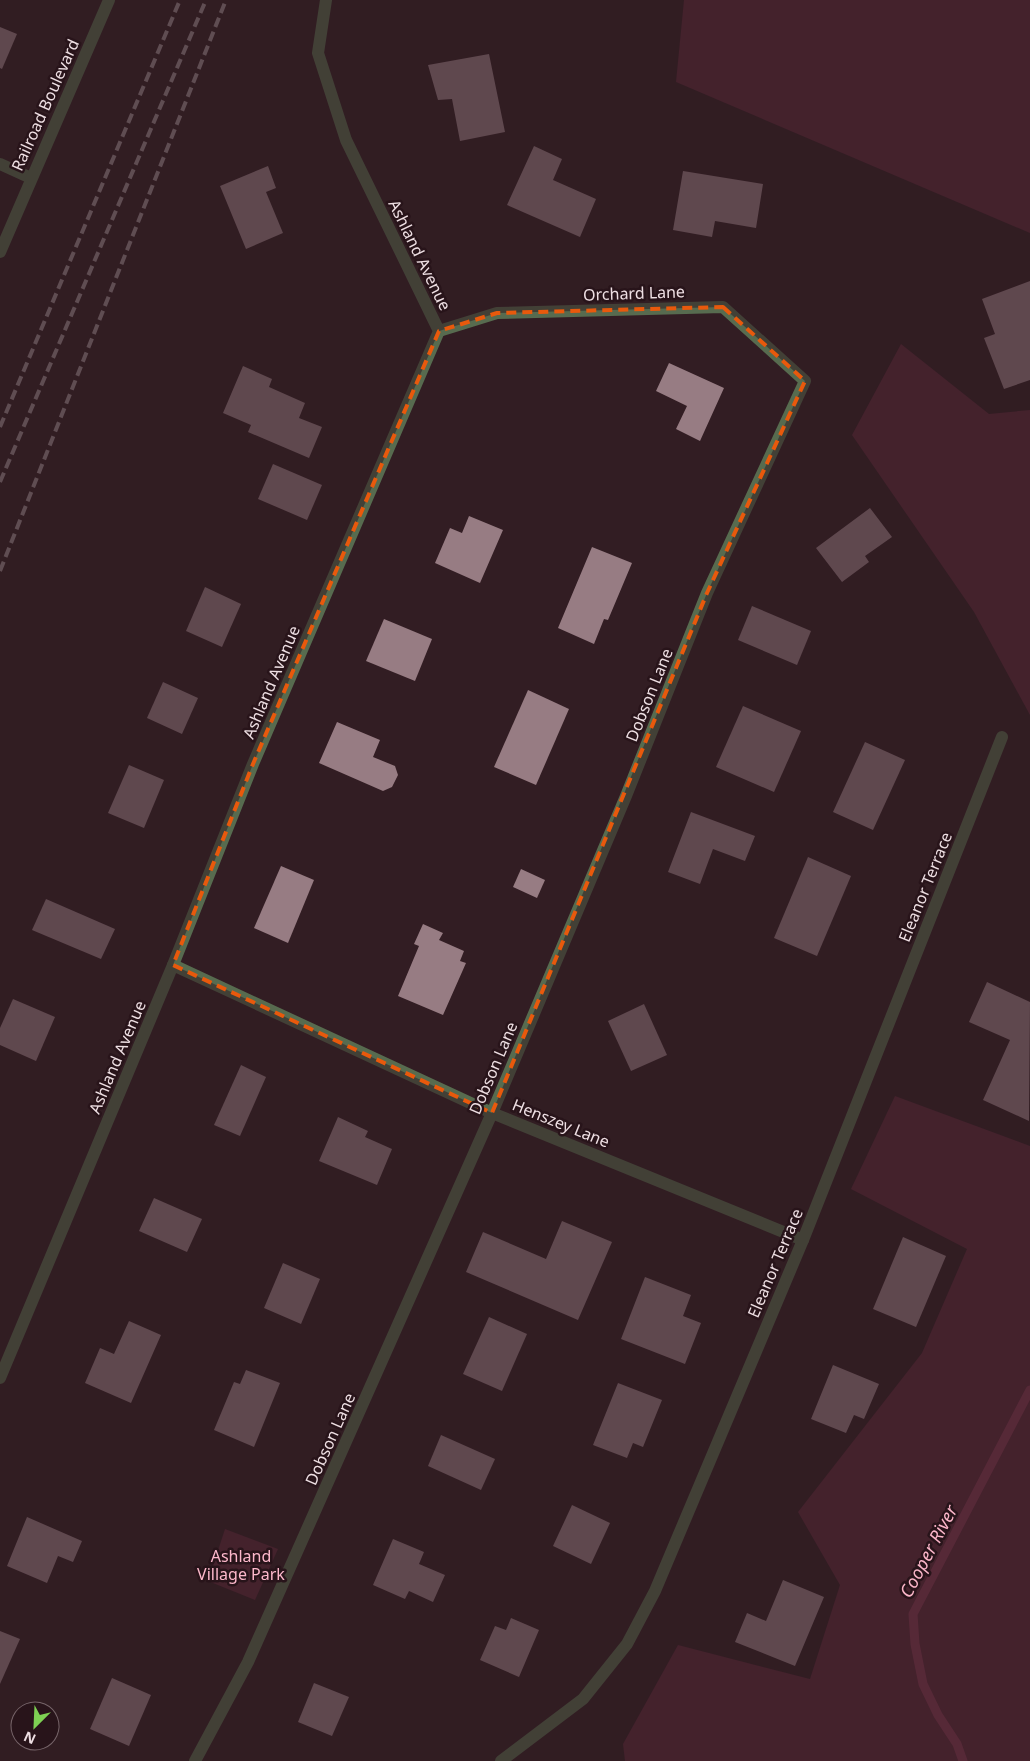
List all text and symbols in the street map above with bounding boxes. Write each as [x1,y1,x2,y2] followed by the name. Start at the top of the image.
[6,36,84,174] street label: Railroad Boulevard
[384,196,456,314] street label: Ashland Avenue
[583,280,685,306] street label: Orchard Lane
[237,622,305,742] street label: Ashland Avenue
[620,645,678,745] street label: Dobson Lane
[893,829,957,945] street label: Eleanor Terrace
[83,997,151,1117] street label: Ashland Avenue
[464,1018,522,1118] street label: Dobson Lane
[509,1093,613,1153] street label: Henszey Lane
[742,1205,808,1321] street label: Eleanor Terrace
[300,1389,360,1489] street label: Dobson Lane
[894,1500,963,1601] water label: Cooper River
[197,1545,285,1585] park label: Ashland Village Park
[10,1701,60,1751] north arrow
[20,1727,39,1749] text: N

